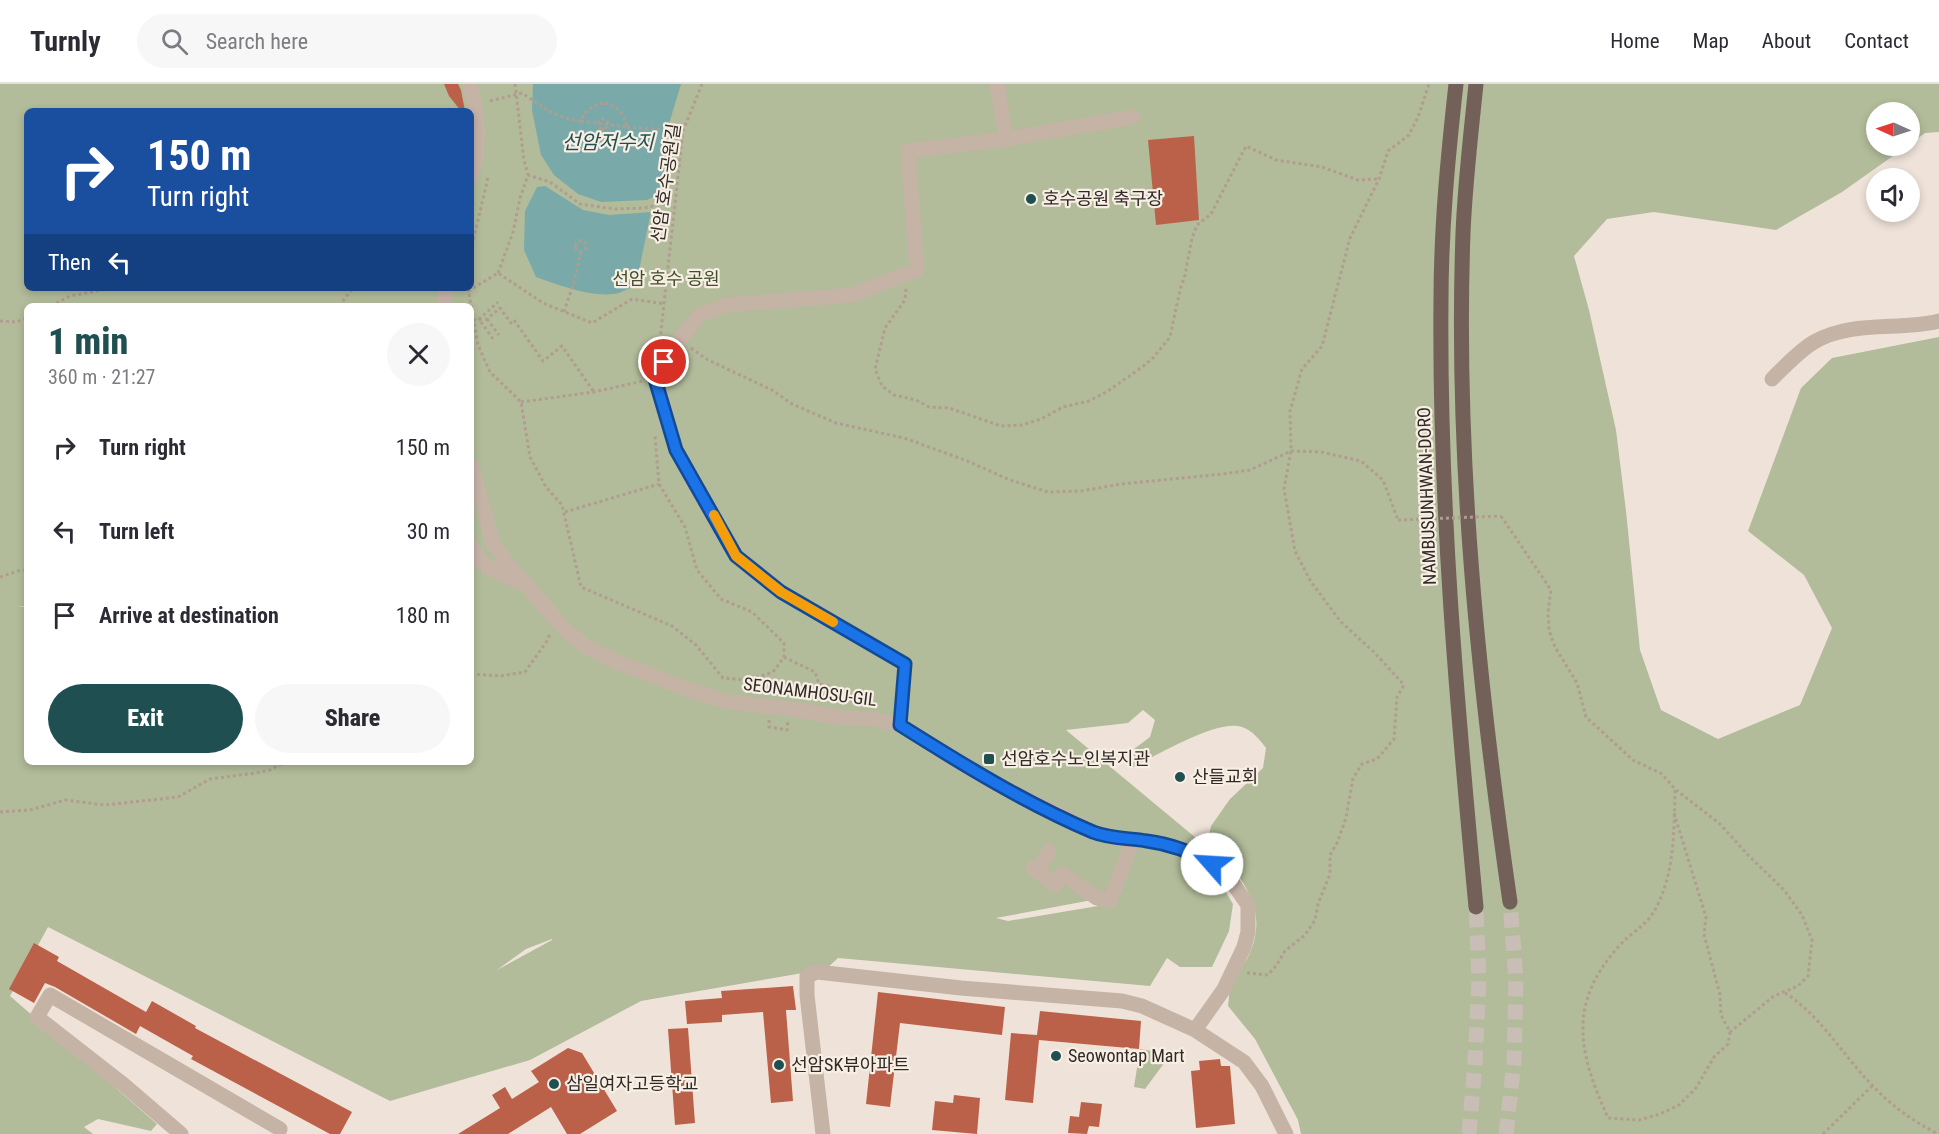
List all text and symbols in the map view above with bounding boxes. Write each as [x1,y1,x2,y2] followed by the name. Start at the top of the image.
[137,14,557,68] search box
[30,25,101,58] text: Turnly
[158,25,191,58] icon: search
[206,29,308,54] text: Search here
[1610,29,1660,53] text: Home
[1693,29,1729,53] text: Map
[1762,29,1811,53] text: About
[1844,29,1909,53] text: Contact
[1866,102,1920,156] north arrow
[1866,102,1920,222] map controls
[647,122,684,244] street label: 선암 호수공원길
[562,130,656,154] water label: 선암저수지
[147,131,252,180] text: 150 m
[48,132,126,210] icon: right
[1866,168,1920,222] button: sound
[147,181,249,213] text: Turn right
[1043,188,1163,209] place label: 호수공원 축구장
[1024,192,1038,206] marker: 호수공원 축구장
[103,246,136,279] icon: left
[48,250,91,275] text: Then
[612,268,720,289] park label: 선암 호수 공원
[48,321,128,363] text: 1 min
[387,323,450,386] button: close
[638,336,689,387] pin
[647,345,680,378] icon: arrive
[48,365,155,389] text: 360 m · 21:27
[1413,407,1440,585] street label: NAMBUSUNHWAN-DORO
[48,431,81,464] icon: right
[99,435,186,460] text: Turn right
[396,435,450,460] text: 150 m
[48,515,81,548] icon: left
[99,519,174,544] text: Turn left
[407,519,450,544] text: 30 m
[48,599,81,632] icon: arrive
[99,603,279,628] text: Arrive at destination
[396,603,450,628] text: 180 m
[742,673,878,710] street label: SEONAMHOSU-GIL
[48,684,243,753] button: Exit
[255,684,450,753] button: Share
[1001,748,1150,769] place label: 선암호수노인복지관
[982,752,996,766] marker: 선암호수노인복지관
[1192,766,1258,787] place label: 산들교회
[1173,770,1187,784] marker: 산들교회
[1180,832,1244,896] position arrow
[1068,1045,1185,1066] place label: Seowontap Mart
[1049,1049,1063,1063] marker: Seowontap Mart
[791,1054,910,1075] place label: 선암SK뷰아파트
[772,1058,786,1072] marker: 선암SK뷰아파트
[566,1073,698,1094] place label: 삼일여자고등학교
[547,1077,561,1091] marker: 삼일여자고등학교

